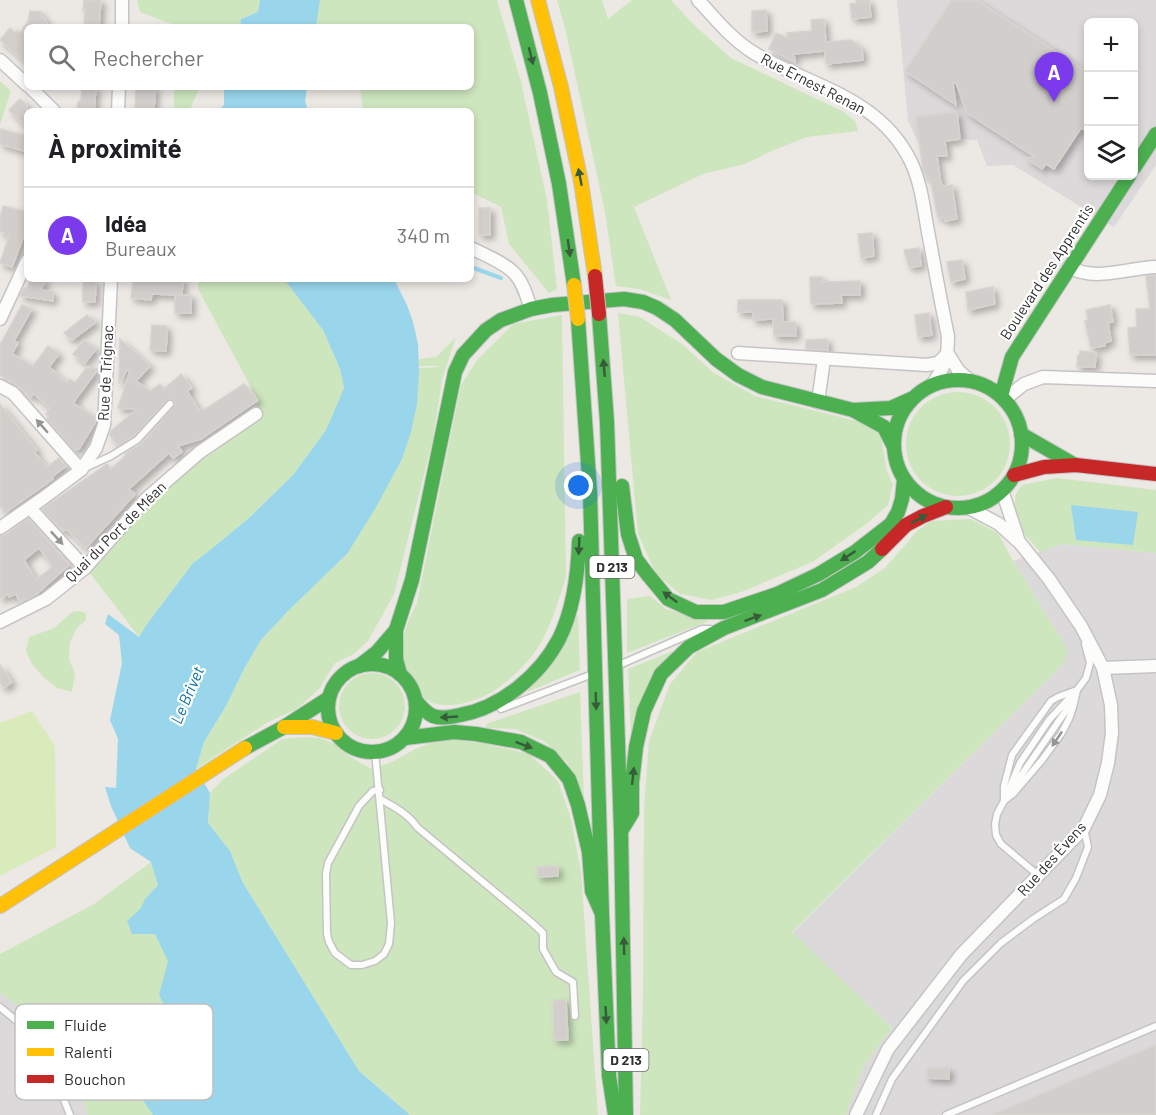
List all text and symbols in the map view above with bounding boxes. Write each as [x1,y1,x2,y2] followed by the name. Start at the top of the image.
[1084,18,1138,180] map controls
[1084,18,1138,72] button: +
[24,24,474,90] search box
[45,41,78,74] icon: search
[93,44,204,70] text: Rechercher
[527,48,536,66] one-way arrow
[758,49,869,117] street label: Rue Ernest Renan
[1034,52,1074,102] pin: A
[1084,72,1138,126] button: −
[1084,126,1138,180] button: layers
[48,132,182,163] text: À proximité
[575,167,584,186] one-way arrow
[996,200,1097,343] street label: Boulevard des Apprentis
[105,210,147,236] text: Idéa
[61,223,74,247] text: A
[397,223,450,247] text: 340 m
[105,236,176,260] text: Bureaux
[564,238,573,257] one-way arrow
[94,324,117,421] street label: Rue de Trignac
[599,358,608,377] one-way arrow
[36,419,49,434] one-way arrow
[564,471,593,500] your location
[61,477,169,585] street label: Quai du Port de Méan
[910,514,927,523] one-way arrow
[50,531,64,545] one-way arrow
[574,536,583,555] one-way arrow
[841,550,857,562] one-way arrow
[590,556,634,578] road number: D 213
[662,591,678,604] one-way arrow
[744,612,762,622] one-way arrow
[166,663,207,726] water label: Le Brivet
[591,692,600,711] one-way arrow
[439,712,458,721] one-way arrow
[1051,730,1063,746] one-way arrow
[516,740,534,750] one-way arrow
[628,766,638,785] one-way arrow
[1013,817,1089,899] street label: Rue des Évens
[619,937,629,956] one-way arrow
[15,1004,213,1100] legend
[602,1005,611,1024] one-way arrow
[64,1015,107,1034] text: Fluide
[64,1042,113,1061] text: Ralenti
[604,1049,648,1071] road number: D 213
[64,1069,126,1088] text: Bouchon

